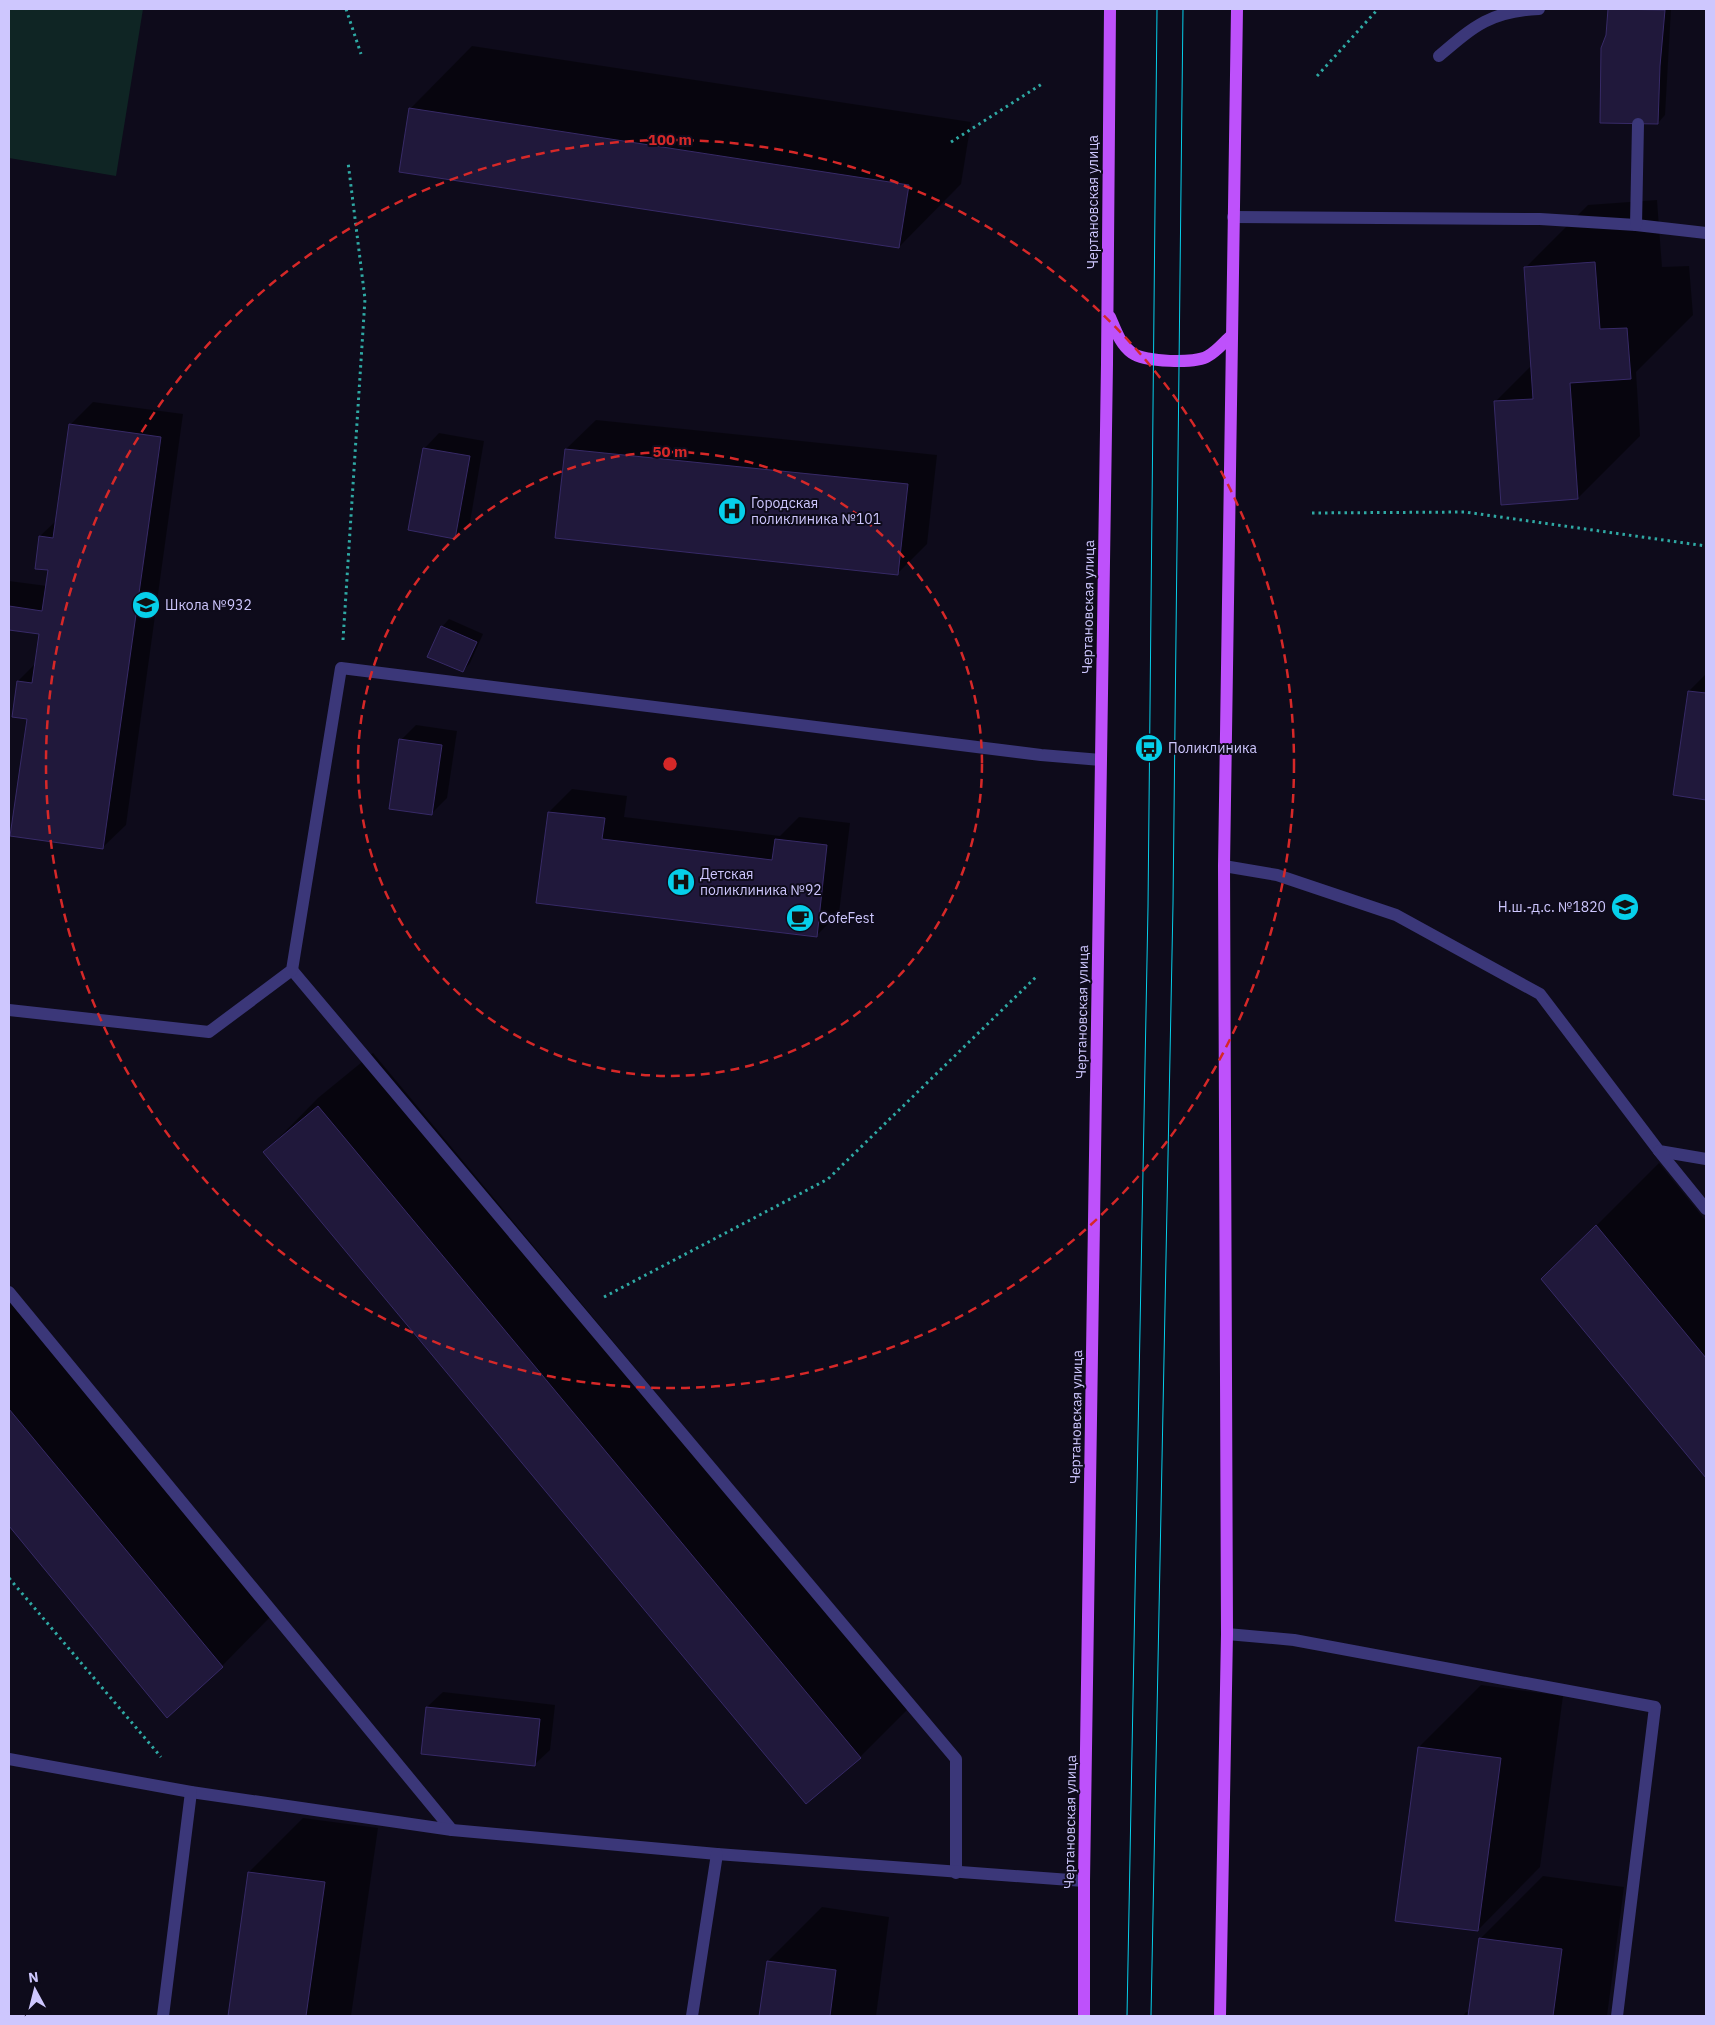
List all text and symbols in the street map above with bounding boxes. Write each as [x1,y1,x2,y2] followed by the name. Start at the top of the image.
[648,130,692,149] text: 100 m
[1084,134,1102,269] street label: Чертановская улица
[653,442,687,461] text: 50 m
[751,494,881,528] place label: Городская поликлиника №101
[717,496,747,526] hospital icon: Городская поликлиника №101
[1078,539,1098,674] street label: Чертановская улица
[131,590,161,620] school or university icon: Школа №932
[165,596,252,614] place label: Школа №932
[1134,733,1164,763] bus stop icon: Поликлиника
[1168,739,1257,757] place label: Поликлиника
[661,755,679,773] centre of rings
[700,865,822,899] place label: Детская поликлиника №92
[666,867,696,897] hospital icon: Детская поликлиника №92
[1610,892,1640,922] school or university icon: Н.ш.-д.с. №1820
[1498,898,1606,916] place label: Н.ш.-д.с. №1820
[785,903,815,933] cafe icon: CofeFest
[819,909,874,927] place label: CofeFest
[1072,944,1092,1079] street label: Чертановская улица
[1066,1349,1086,1484] street label: Чертановская улица
[1060,1754,1080,1889] street label: Чертановская улица
[10,1965,60,2015] north arrow
[27,1968,40,1987] text: N

